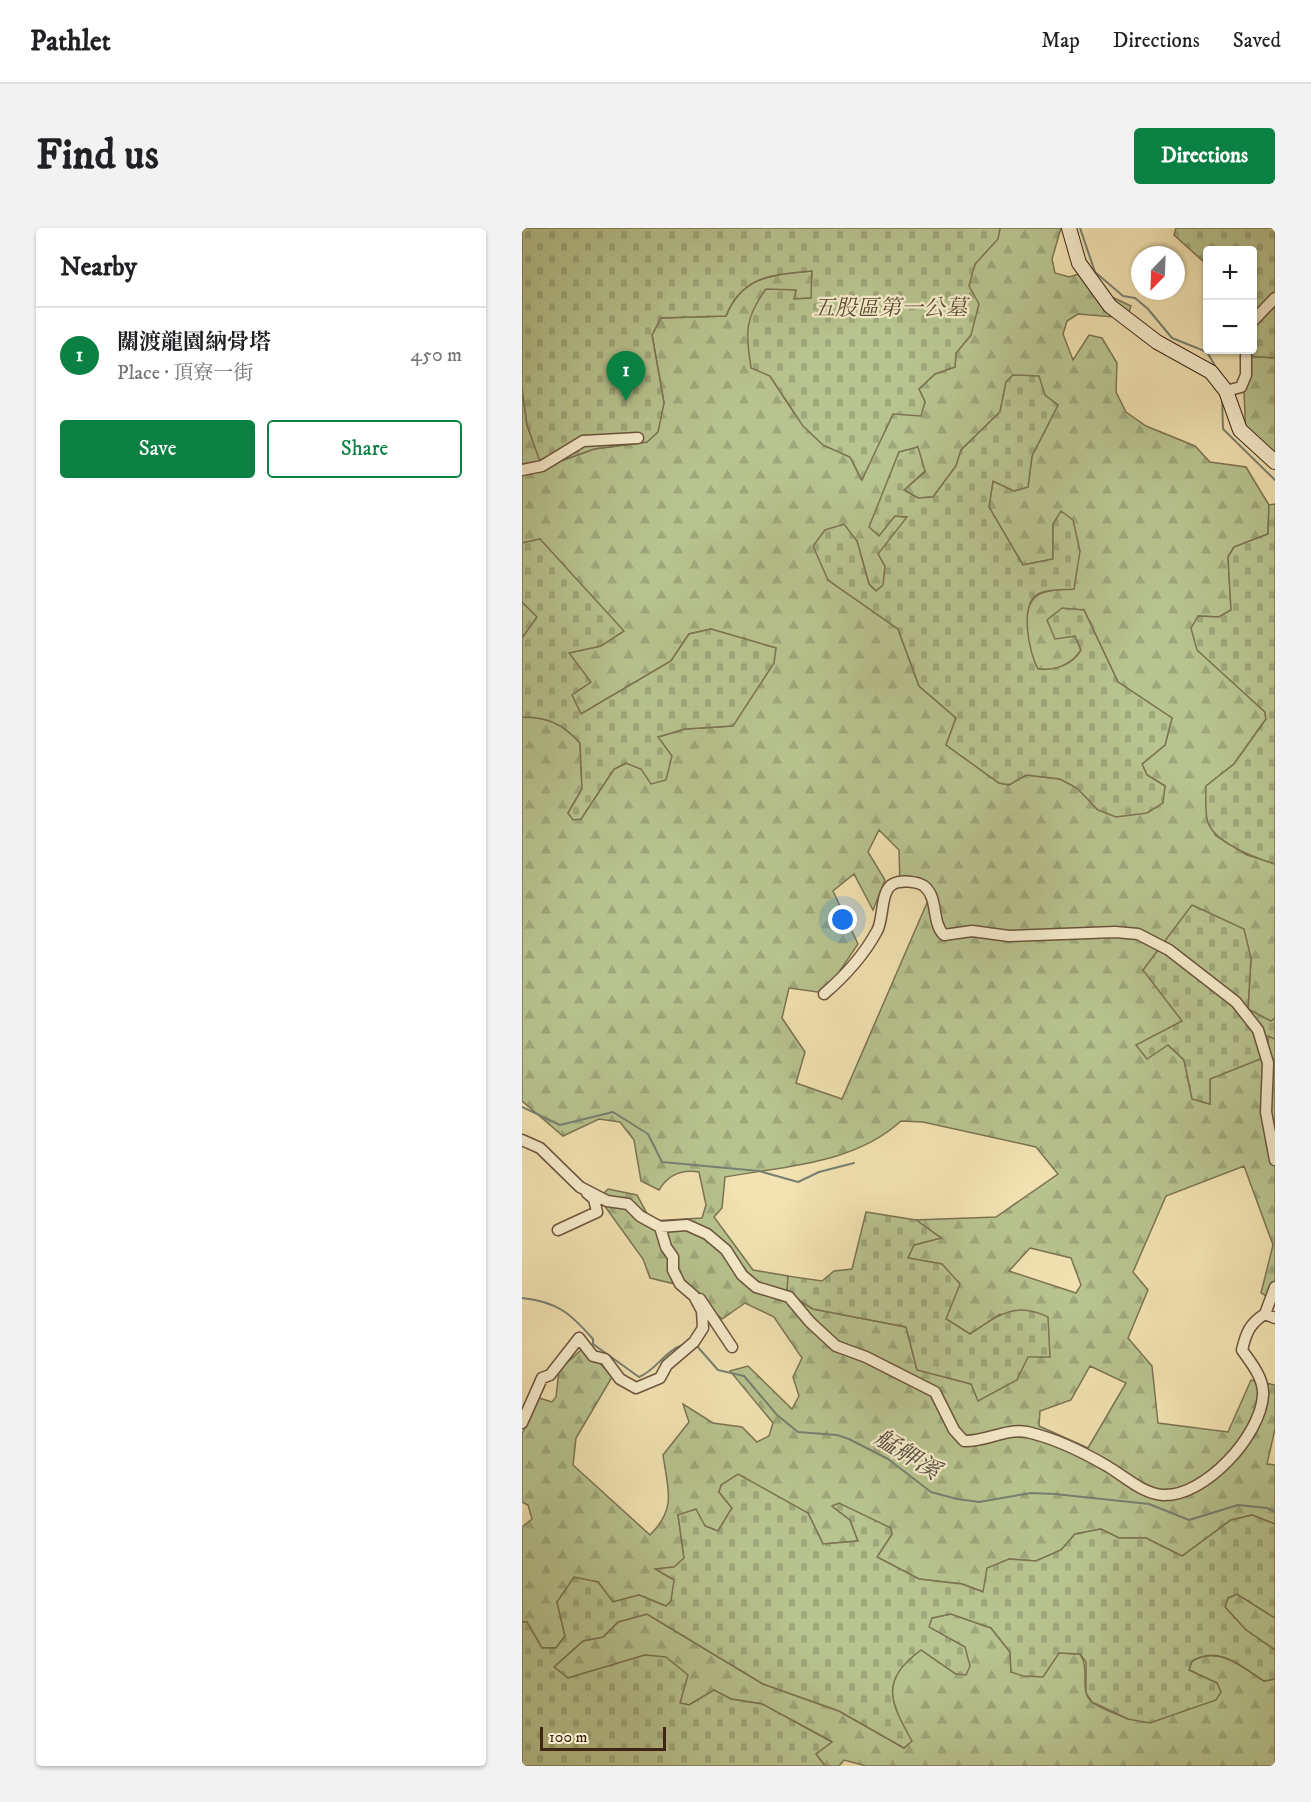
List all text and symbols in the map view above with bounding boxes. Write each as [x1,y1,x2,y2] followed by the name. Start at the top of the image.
[30,24,111,59] text: Pathlet
[1041,28,1080,54] text: Map
[1113,28,1200,54] text: Directions
[1233,28,1281,54] text: Saved
[1134,128,1275,184] button: Directions
[36,130,159,182] text: Find us
[1131,246,1185,300] north arrow
[1203,246,1257,354] map controls
[1203,246,1257,300] button: +
[60,251,137,284] text: Nearby
[813,295,971,322] park label: 五股區第一公墓
[1203,300,1257,354] button: −
[117,329,271,356] text: 關渡龍園納骨塔
[76,343,83,368] text: 1
[411,343,462,368] text: 450 m
[606,352,646,401] pin: 1
[117,361,253,386] text: Place · 頂寮一街
[60,420,255,478] button: Save
[267,420,462,478] button: Share
[828,905,857,934] your location
[869,1423,948,1488] water label: 艋舺溪
[540,1724,666,1752] scale bar
[549,1727,588,1747] text: 100 m

